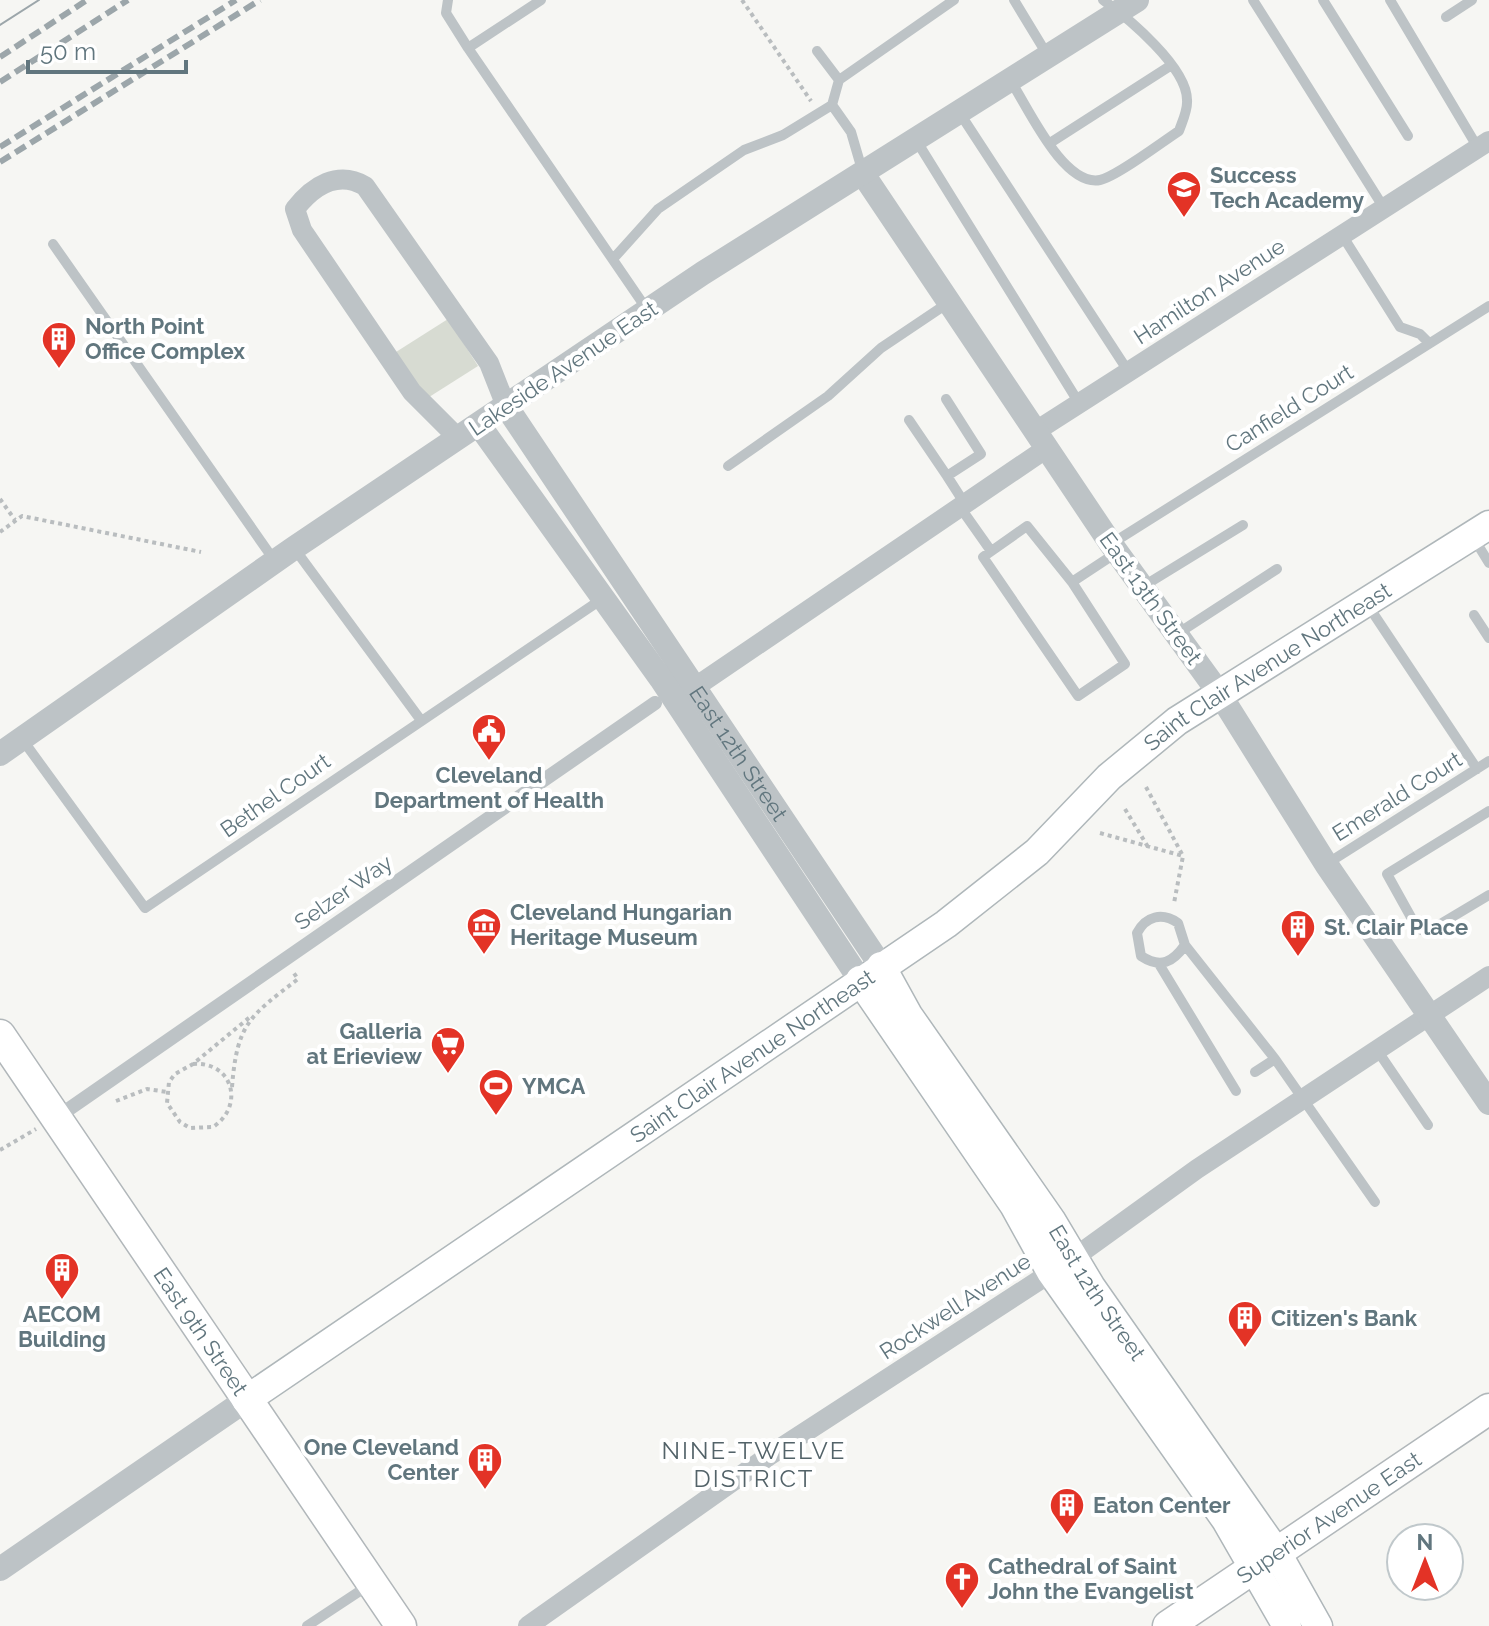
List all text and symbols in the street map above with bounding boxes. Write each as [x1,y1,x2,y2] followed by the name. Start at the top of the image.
[28,24,186,74] scale bar
[40,37,96,66] text: 50 m
[1210,162,1364,213] place label: Success Tech Academy
[1165,169,1203,219] school or university icon: Success Tech Academy
[1129,233,1289,349] street label: Hamilton Avenue
[464,295,663,441] street label: Lakeside Avenue East
[85,313,245,364] place label: North Point Office Complex
[40,320,78,370] building icon: North Point Office Complex
[1220,358,1358,458] street label: Canfield Court
[1094,527,1208,670] street label: East 13th Street
[1138,577,1396,756] street label: Saint Clair Avenue Northeast
[684,681,793,826] street label: East 12th Street
[470,712,508,762] public building icon: Cleveland Department of Health
[1327,746,1467,846] street label: Emerald Court
[215,747,335,842] street label: Bethel Court
[374,762,604,813] place label: Cleveland Department of Health
[289,849,397,935] street label: Selzer Way
[510,899,732,950] place label: Cleveland Hungarian Heritage Museum
[465,906,503,956] museum icon: Cleveland Hungarian Heritage Museum
[1279,908,1317,958] building icon: St. Clair Place
[1324,914,1468,940] place label: St. Clair Place
[625,963,880,1148] street label: Saint Clair Avenue Northeast
[307,1018,423,1069] place label: Galleria at Erieview
[429,1025,467,1075] supermarket icon: Galleria at Erieview
[477,1067,515,1117] sports icon: YMCA
[522,1073,585,1099] place label: YMCA
[1044,1220,1152,1366] street label: East 12th Street
[875,1247,1035,1364] street label: Rockwell Avenue
[43,1251,81,1301] building icon: AECOM Building
[148,1262,254,1401] street label: East 9th Street
[1226,1299,1264,1349] building icon: Citizen's Bank
[18,1301,106,1352] place label: AECOM Building
[1271,1305,1418,1331] place label: Citizen's Bank
[304,1434,459,1485] place label: One Cleveland Center
[662,1436,846,1493] district label: NINE-TWELVE DISTRICT
[466,1441,504,1491] building icon: One Cleveland Center
[1232,1445,1426,1589] street label: Superior Avenue East
[1048,1486,1086,1536] building icon: Eaton Center
[1093,1492,1231,1518] place label: Eaton Center
[1385,1522,1465,1602] north arrow
[1417,1529,1433,1555] text: N
[988,1553,1194,1604] place label: Cathedral of Saint John the Evangelist
[943,1560,981,1610] church icon: Cathedral of Saint John the Evangelist

